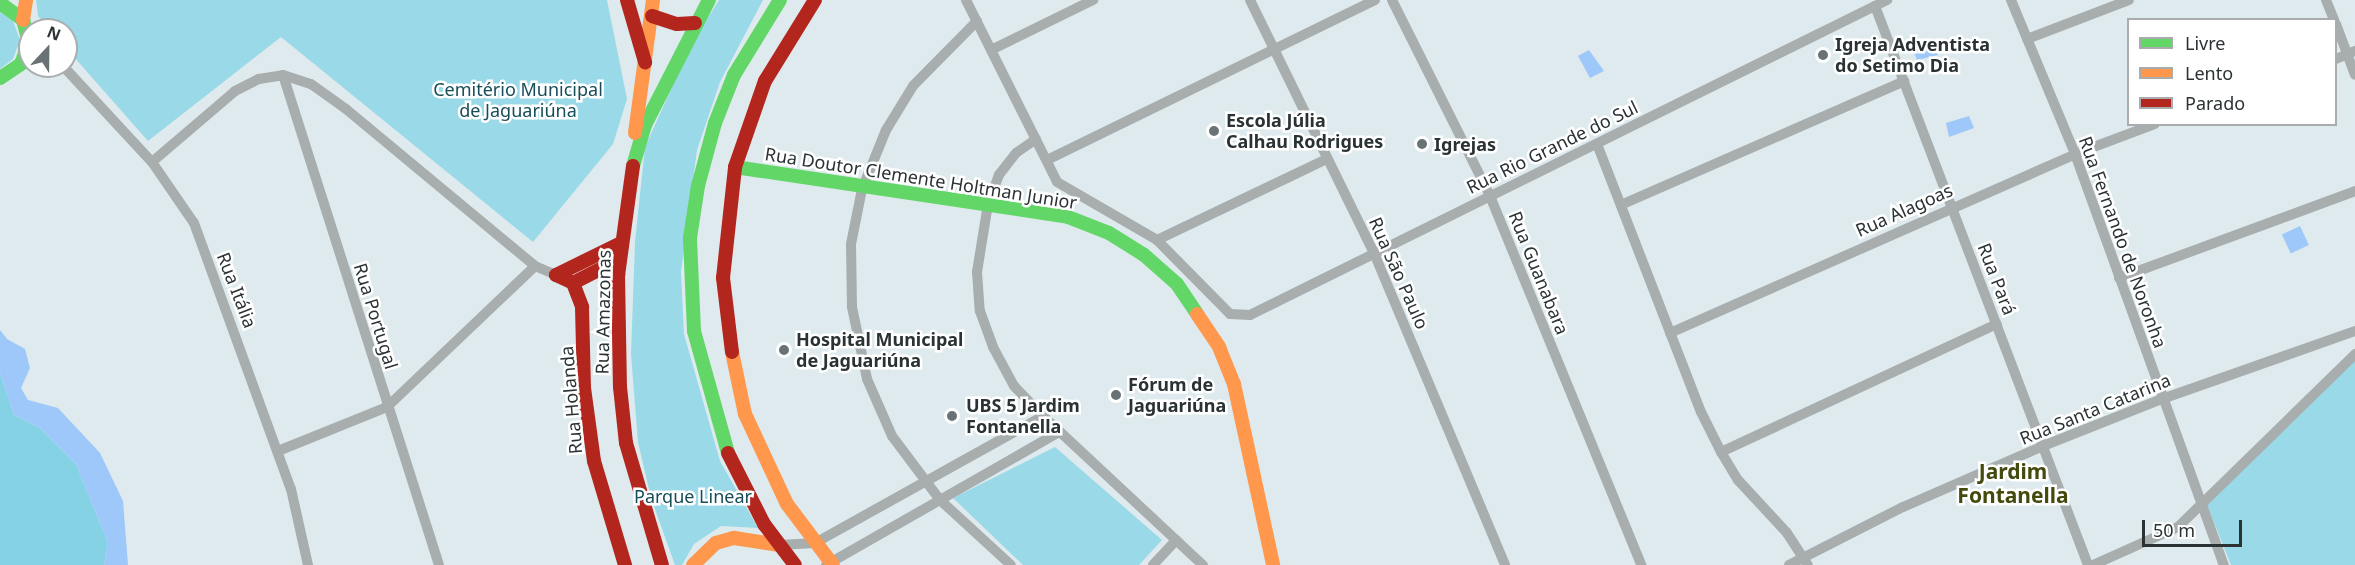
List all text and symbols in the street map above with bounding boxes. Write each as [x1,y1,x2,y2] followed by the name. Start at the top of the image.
[18,18,78,78] north arrow
[2127,18,2337,126] legend
[44,21,64,46] text: N
[2185,31,2225,55] text: Livre
[1835,34,1990,76] place label: Igreja Adventista do Setimo Dia
[1816,48,1830,62] marker: Igreja Adventista do Setimo Dia
[2185,61,2233,85] text: Lento
[433,79,603,122] park label: Cemitério Municipal de Jaguariúna
[2185,91,2245,115] text: Parado
[1463,96,1641,198] street label: Rua Rio Grande do Sul
[1226,110,1383,152] place label: Escola Júlia Calhau Rodrigues
[1207,124,1221,138] marker: Escola Júlia Calhau Rodrigues
[1434,133,1496,155] place label: Igrejas
[2075,133,2171,351] street label: Rua Fernando de Noronha
[1415,137,1429,151] marker: Igrejas
[763,143,1079,213] street label: Rua Doutor Clemente Holtman Junior
[1852,179,1956,241] street label: Rua Alagoas
[1504,208,1574,338] street label: Rua Guanabara
[1365,214,1433,332] street label: Rua São Paulo
[1973,240,2021,318] street label: Rua Pará
[213,249,261,331] street label: Rua Itália
[591,249,615,375] street label: Rua Amazonas
[350,260,402,372] street label: Rua Portugal
[796,329,963,372] place label: Hospital Municipal de Jaguariúna
[777,343,791,357] marker: Hospital Municipal de Jaguariúna
[556,345,586,455] street label: Rua Holanda
[2016,369,2174,449] street label: Rua Santa Catarina
[1128,374,1226,416] place label: Fórum de Jaguariúna
[1109,388,1123,402] marker: Fórum de Jaguariúna
[966,395,1080,438] place label: UBS 5 Jardim Fontanella
[943,407,961,425] marker: UBS 5 Jardim Fontanella
[1957,458,2069,508] district label: Jardim Fontanella
[634,485,752,507] park label: Parque Linear
[2145,508,2246,546] scale bar
[2153,518,2195,542] text: 50 m

